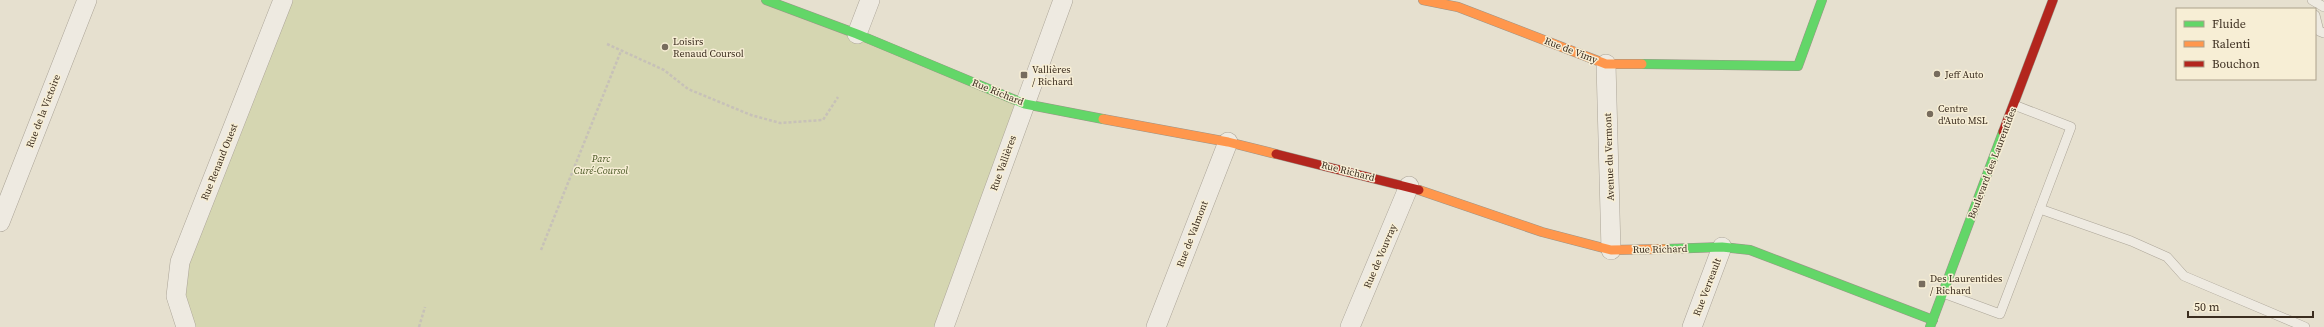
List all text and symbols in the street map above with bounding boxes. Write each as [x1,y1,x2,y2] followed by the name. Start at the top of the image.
[2176,8,2316,80] legend
[2212,16,2246,32] text: Fluide
[1543,34,1600,66] street label: Rue de Vimy
[673,35,744,60] place label: Loisirs Renaud Coursol
[2212,36,2251,52] text: Ralenti
[660,42,670,52] marker: Loisirs Renaud Coursol
[2212,56,2260,72] text: Bouchon
[1032,63,1073,88] place label: Vallières / Richard
[1944,68,1984,81] place label: Jeff Auto
[1932,69,1942,79] marker: Jeff Auto
[1019,70,1029,80] marker: Vallières / Richard
[23,72,63,150] street label: Rue de la Victoire
[970,76,1026,108] street label: Rue Richard
[1938,102,1988,127] place label: Centre d'Auto MSL
[1965,105,2019,221] street label: Boulevard des Laurentides
[1925,109,1935,119] marker: Centre d'Auto MSL
[1601,112,1617,201] street label: Avenue du Vermont
[198,121,241,202] street label: Rue Renaud Ouest
[987,134,1019,192] street label: Rue Vallières
[574,152,628,177] park label: Parc Curé-Coursol
[1320,158,1376,184] street label: Rue Richard
[1173,198,1211,269] street label: Rue de Valmont
[1361,221,1400,290] street label: Rue de Vouvray
[1633,242,1688,256] street label: Rue Richard
[1690,256,1724,318] street label: Rue Verreault
[1930,272,2002,297] place label: Des Laurentides / Richard
[1917,279,1927,289] marker: Des Laurentides / Richard
[2188,293,2313,319] scale bar
[2194,299,2220,315] text: 50 m

